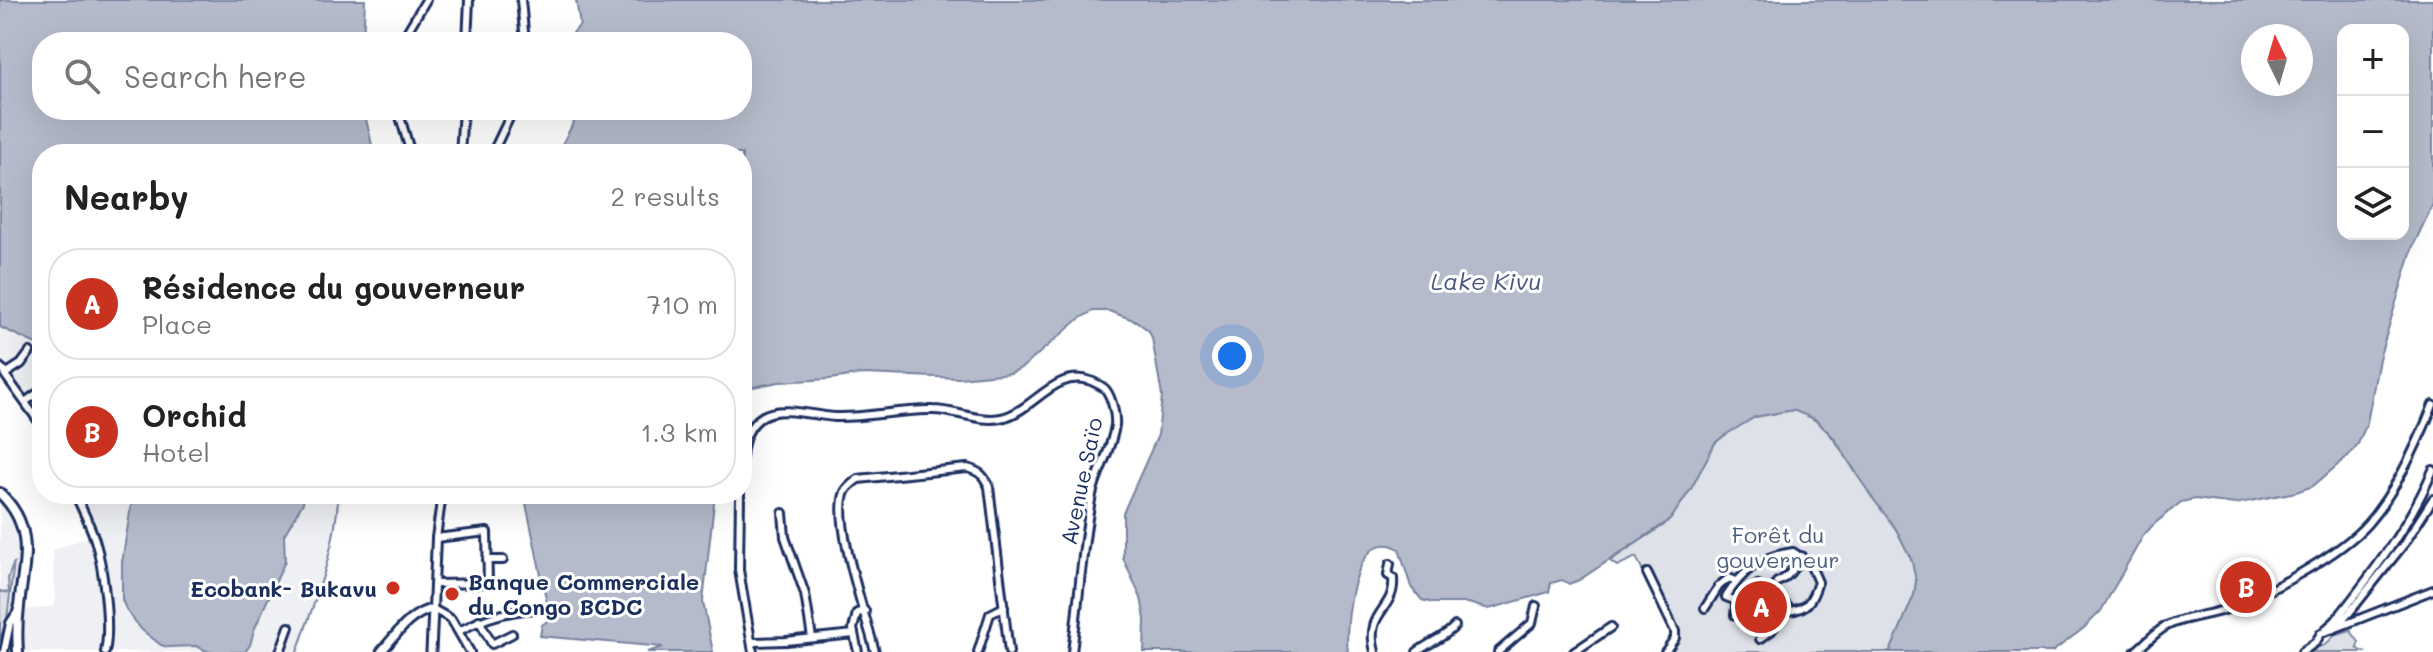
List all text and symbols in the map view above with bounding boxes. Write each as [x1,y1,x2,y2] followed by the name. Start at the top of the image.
[2241,24,2313,96] north arrow
[2337,24,2409,240] map controls
[2337,24,2409,96] button: +
[32,32,752,120] search box
[60,54,104,98] icon: search
[124,56,307,96] text: Search here
[2337,96,2409,168] button: −
[2337,168,2409,240] button: layers
[64,174,189,219] text: Nearby
[611,179,720,213] text: 2 results
[1431,265,1541,296] water label: Lake Kivu
[142,267,525,307] text: Résidence du gouverneur
[83,287,101,321] text: A
[647,287,718,321] text: 710 m
[142,307,212,341] text: Place
[1212,336,1252,376] your location
[142,395,247,435] text: Orchid
[83,415,101,449] text: B
[641,415,718,449] text: 1.3 km
[1053,415,1109,547] street label: Avenue Saïo
[142,435,210,469] text: Hotel
[1716,520,1840,574] park label: Forêt du gouverneur
[2220,557,2272,617] pin: B
[468,567,699,621] place label: Banque Commerciale du Congo BCDC
[190,574,377,603] place label: Ecobank- Bukavu
[1735,577,1787,637] pin: A
[384,579,402,597] marker: Ecobank- Bukavu
[443,585,461,603] marker: Banque Commerciale du Congo BCDC

